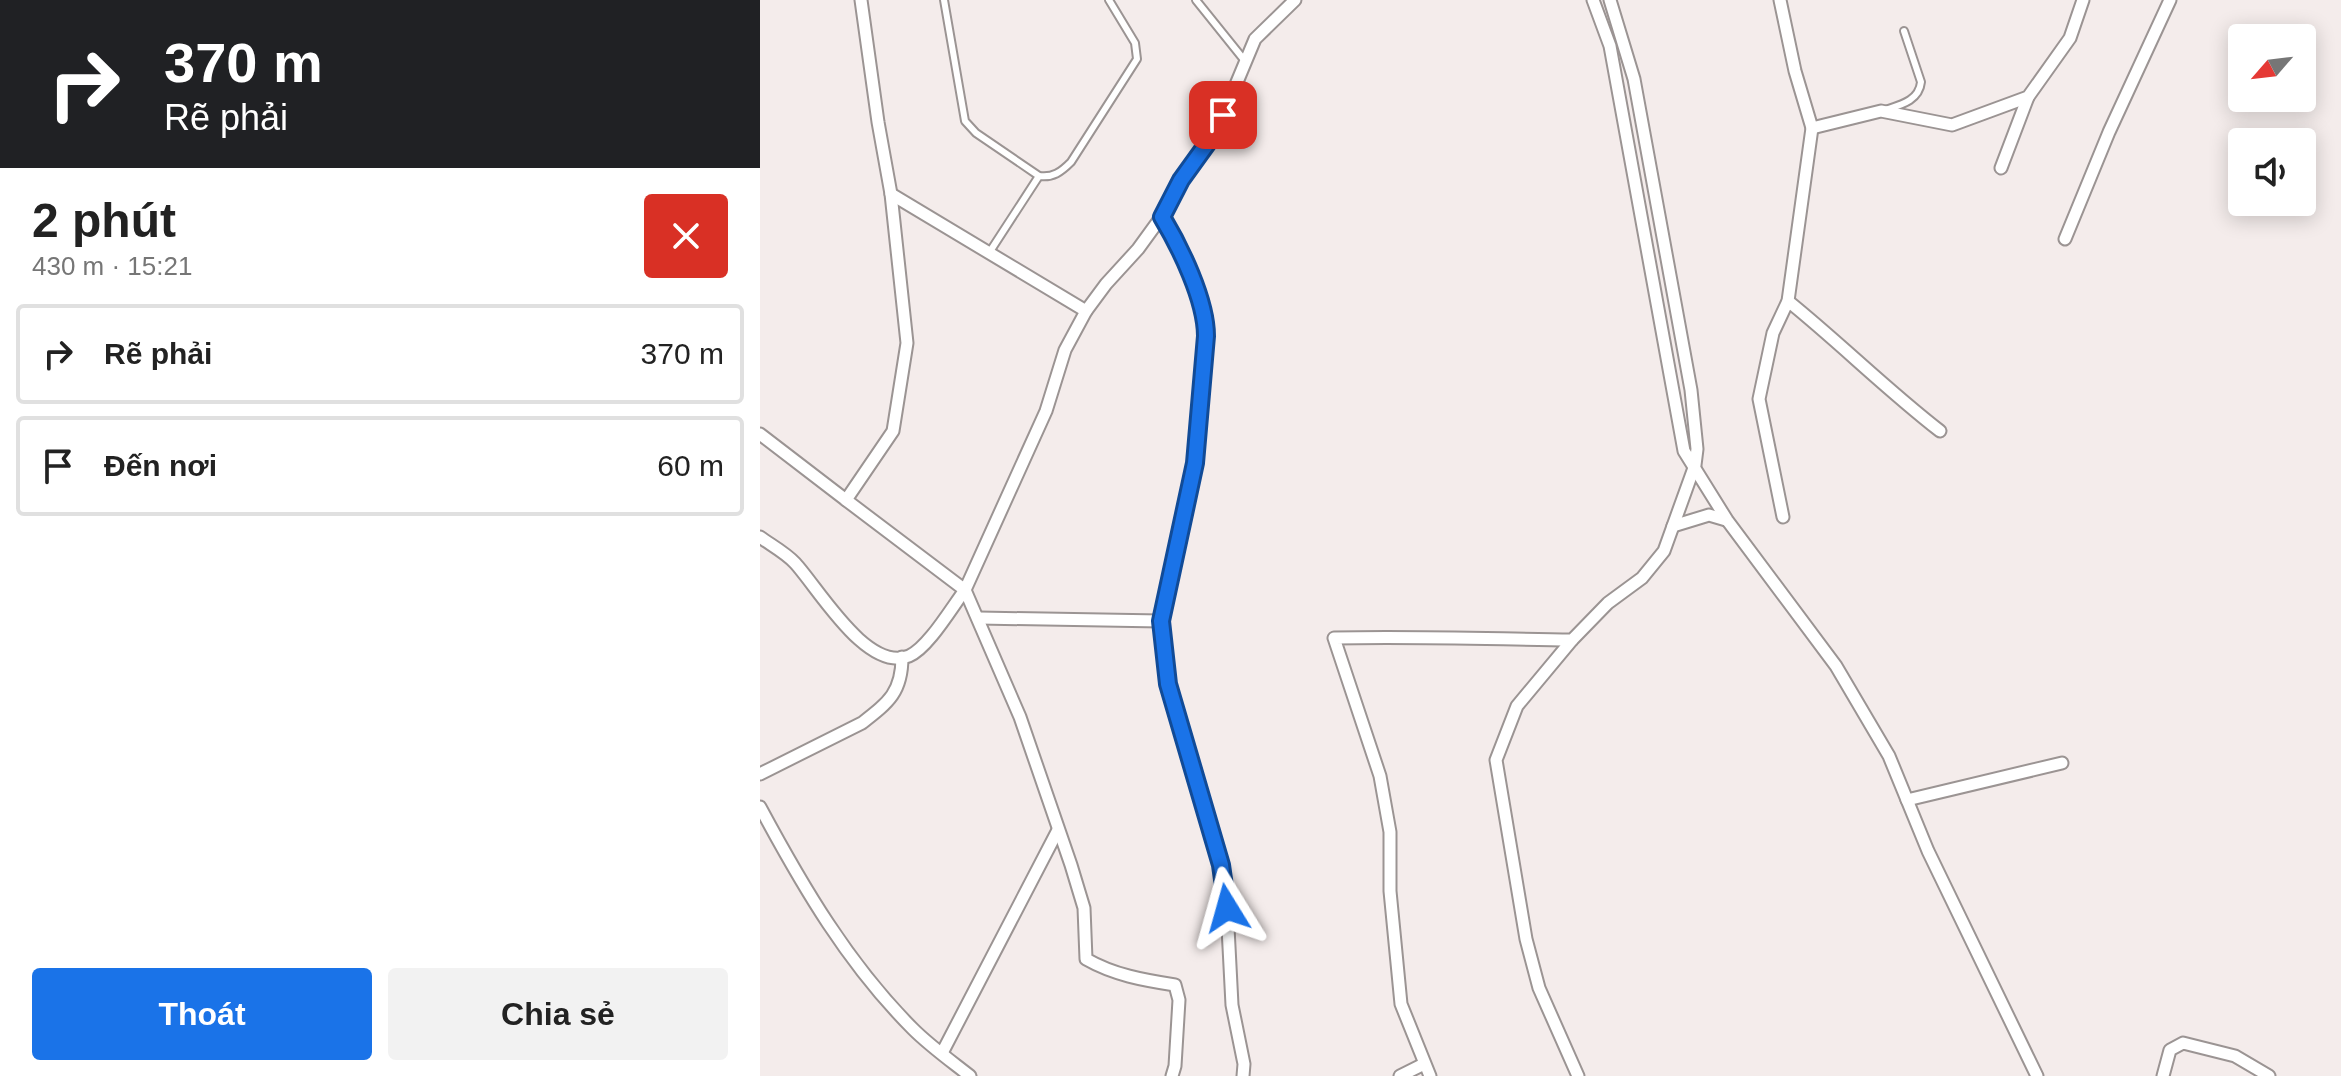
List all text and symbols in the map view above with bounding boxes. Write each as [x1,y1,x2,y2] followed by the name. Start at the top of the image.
[2228,24,2316,112] north arrow
[2228,24,2316,216] map controls
[164,31,323,94] text: 370 m
[32,32,136,136] icon: right
[1189,81,1257,149] pin
[1201,93,1245,137] icon: arrive
[164,97,288,138] text: Rẽ phải
[2228,128,2316,216] button: sound
[32,194,176,247] text: 2 phút
[644,194,728,278] button: close
[32,251,192,281] text: 430 m · 15:21
[36,332,80,376] icon: right
[104,337,212,370] text: Rẽ phải
[641,337,724,370] text: 370 m
[36,444,80,488] icon: arrive
[104,449,217,482] text: Đến nơi
[657,449,724,482] text: 60 m
[1185,866,1269,950] position arrow
[32,968,372,1060] button: Thoát
[388,968,728,1060] button: Chia sẻ

